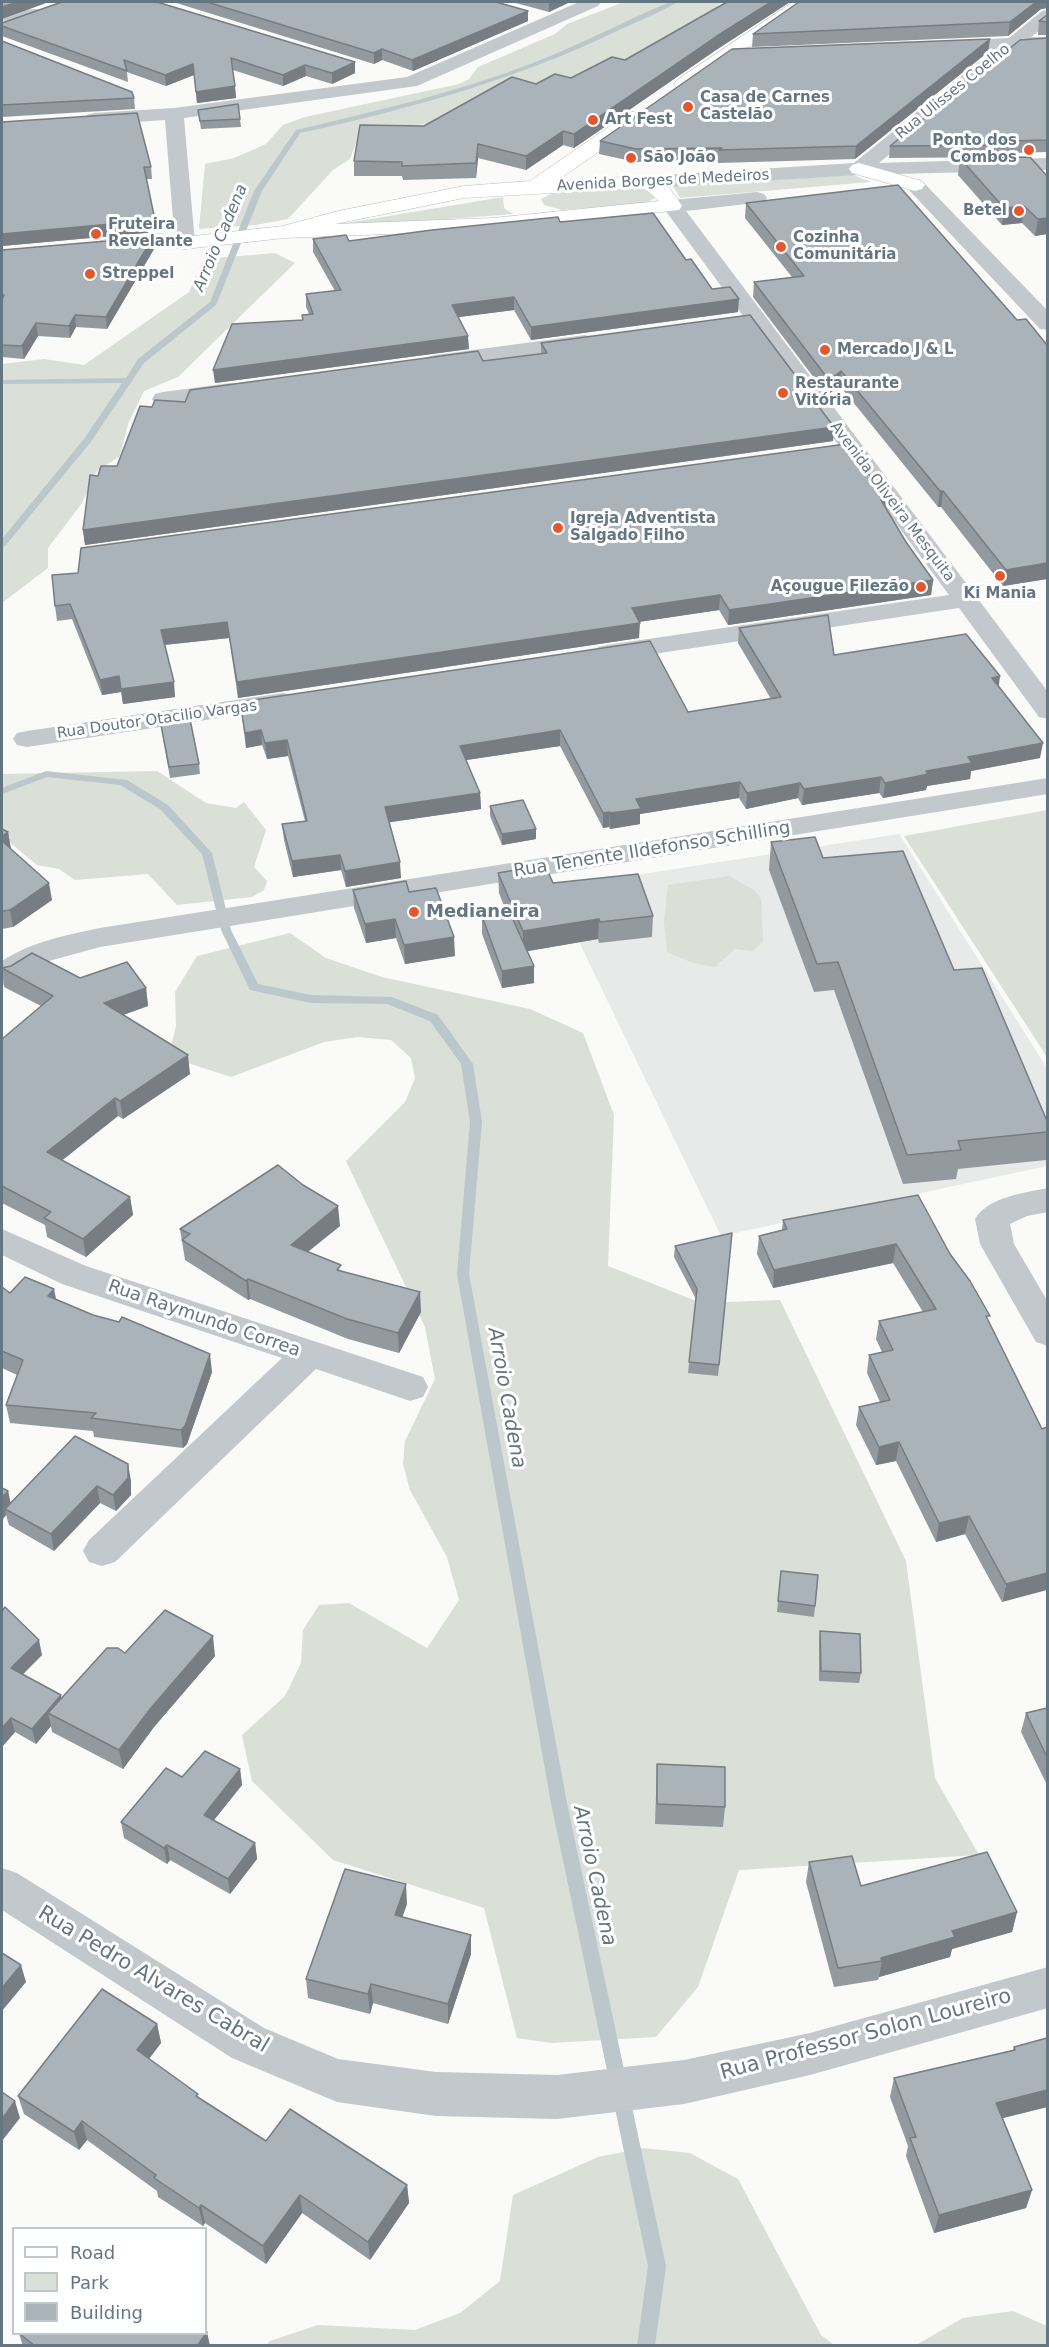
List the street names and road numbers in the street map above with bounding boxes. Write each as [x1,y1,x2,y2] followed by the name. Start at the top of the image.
[892,40,1014,144] street label: Rua Ulisses Coelho
[556,166,770,196] street label: Avenida Borges de Medeiros
[826,419,958,585] street label: Avenida Oliveira Mesquita
[56,697,258,743] street label: Rua Doutor Otacilio Vargas
[512,817,792,883] street label: Rua Tenente Ildefonso Schilling
[105,1276,303,1362] street label: Rua Raymundo Correa
[33,1901,273,2059] street label: Rua Pedro Alvares Cabral
[718,1984,1014,2086] street label: Rua Professor Solon Loureiro

